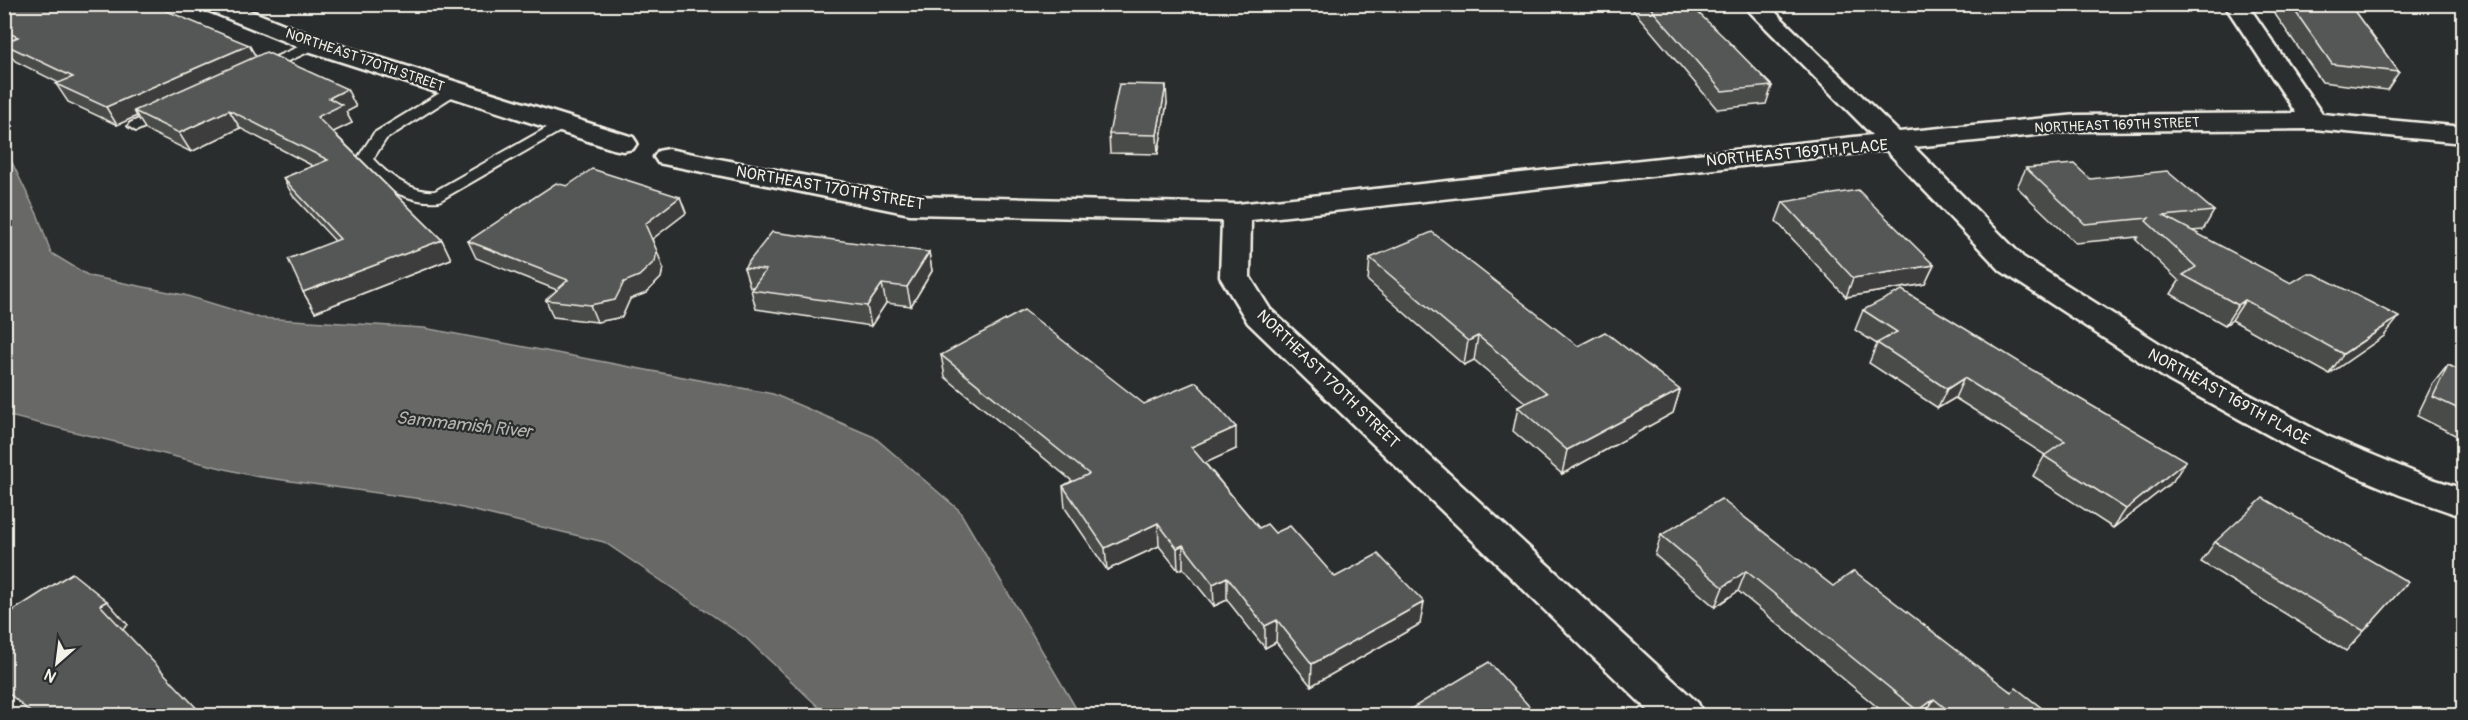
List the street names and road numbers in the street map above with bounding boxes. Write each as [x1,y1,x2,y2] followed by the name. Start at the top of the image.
[283,25,447,95] street label: NORTHEAST 170TH STREET
[2034,114,2200,136] street label: NORTHEAST 169TH STREET
[1705,135,1889,171] street label: NORTHEAST 169TH PLACE
[734,162,926,214] street label: NORTHEAST 170TH STREET
[1252,306,1404,453] street label: NORTHEAST 170TH STREET
[2144,344,2314,450] street label: NORTHEAST 169TH PLACE

